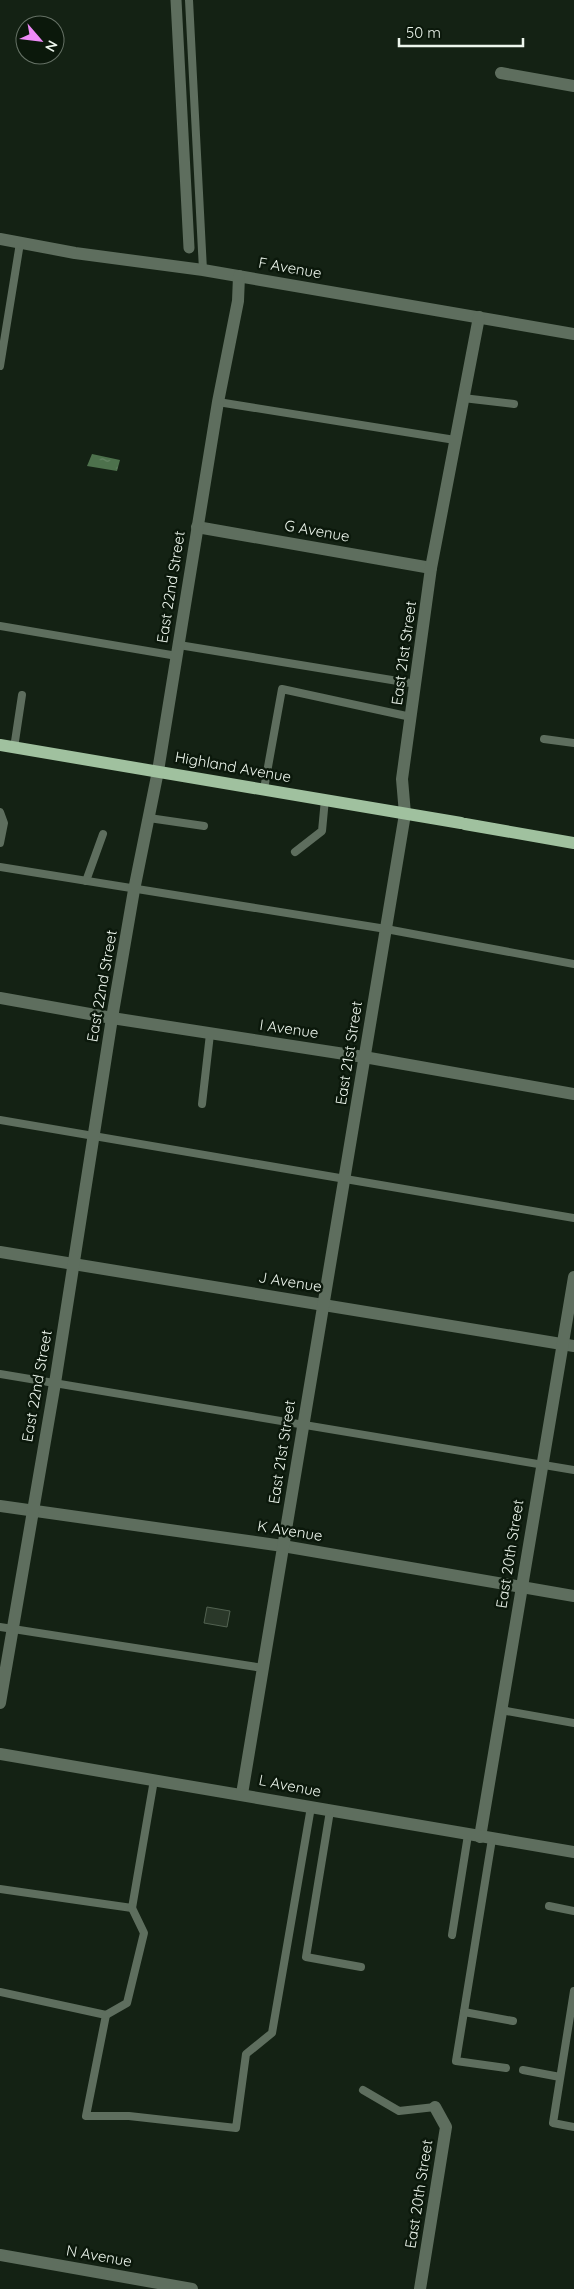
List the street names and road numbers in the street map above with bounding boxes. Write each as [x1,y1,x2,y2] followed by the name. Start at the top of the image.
[257,253,323,282] street label: F Avenue
[283,515,351,546] street label: G Avenue
[152,529,189,644] street label: East 22nd Street
[387,600,420,706] street label: East 21st Street
[174,747,293,786] street label: Highland Avenue
[82,928,121,1043] street label: East 22nd Street
[331,1000,366,1106] street label: East 21st Street
[258,1015,320,1042] street label: I Avenue
[257,1267,323,1296] street label: J Avenue
[17,1328,56,1443] street label: East 22nd Street
[264,1399,299,1505] street label: East 21st Street
[492,1498,527,1610] street label: East 20th Street
[256,1516,324,1545] street label: K Avenue
[257,1770,323,1801] street label: L Avenue
[401,2138,436,2250] street label: East 20th Street
[65,2240,133,2271] street label: N Avenue

